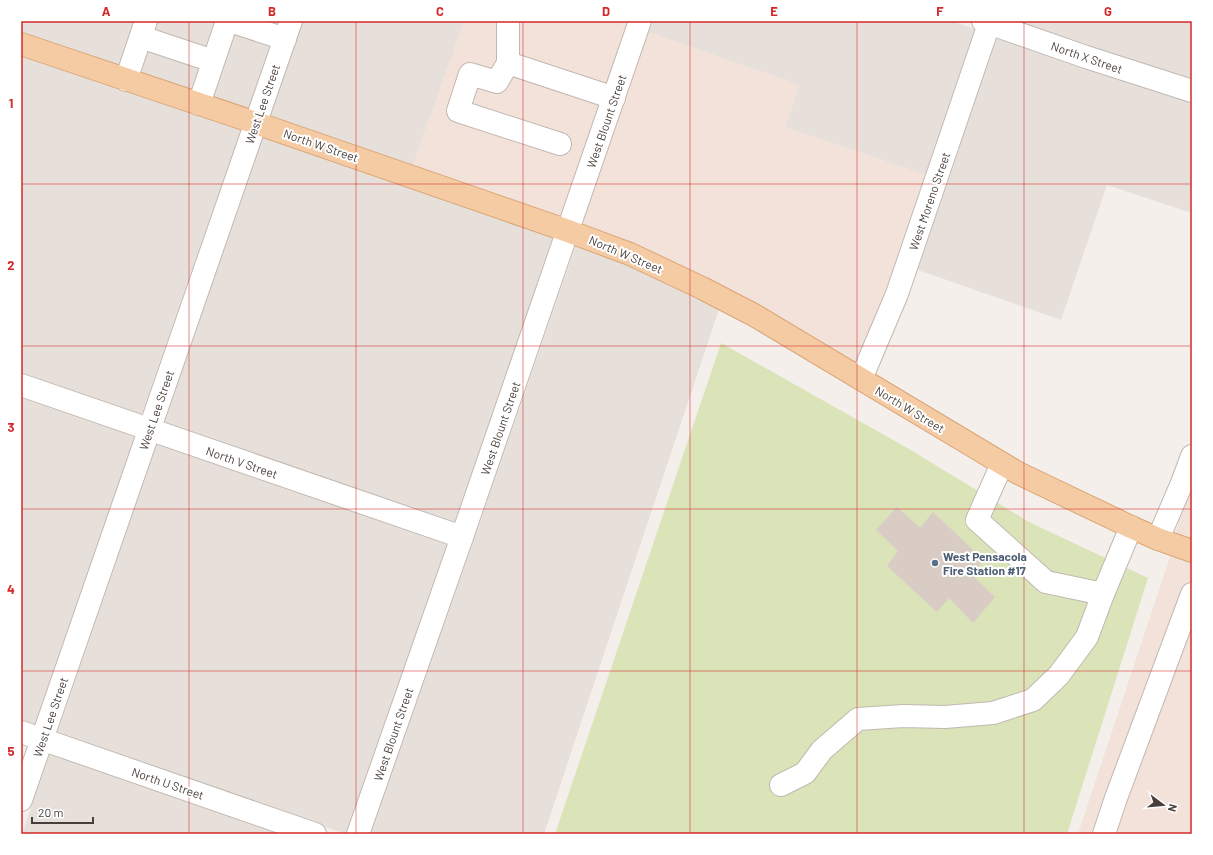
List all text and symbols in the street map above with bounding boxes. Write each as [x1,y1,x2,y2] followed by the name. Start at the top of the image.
[102,3,111,19] text: A
[268,3,276,19] text: B
[436,3,444,19] text: C
[602,3,610,19] text: D
[770,3,778,19] text: E
[936,3,944,19] text: F
[1104,3,1112,19] text: G
[1049,38,1125,76] street label: North X Street
[242,62,282,146] street label: West Lee Street
[583,72,629,170] street label: West Blount Street
[9,95,13,111] text: 1
[282,126,360,164] street label: North W Street
[906,150,952,252] street label: West Moreno Street
[587,232,665,276] street label: North W Street
[7,257,15,273] text: 2
[136,368,176,452] street label: West Lee Street
[477,379,523,477] street label: West Blount Street
[873,383,947,435] street label: North W Street
[7,419,15,435] text: 3
[204,443,280,481] street label: North V Street
[943,549,1027,577] place label: West Pensacola Fire Station #17
[930,558,940,568] marker: West Pensacola Fire Station #17
[7,581,15,597] text: 4
[30,675,70,759] street label: West Lee Street
[370,685,416,783] street label: West Blount Street
[7,743,15,759] text: 5
[130,764,206,802] street label: North U Street
[1143,785,1183,825] north arrow
[32,799,93,825] scale bar
[1166,803,1180,813] text: N
[38,805,64,819] text: 20 m

